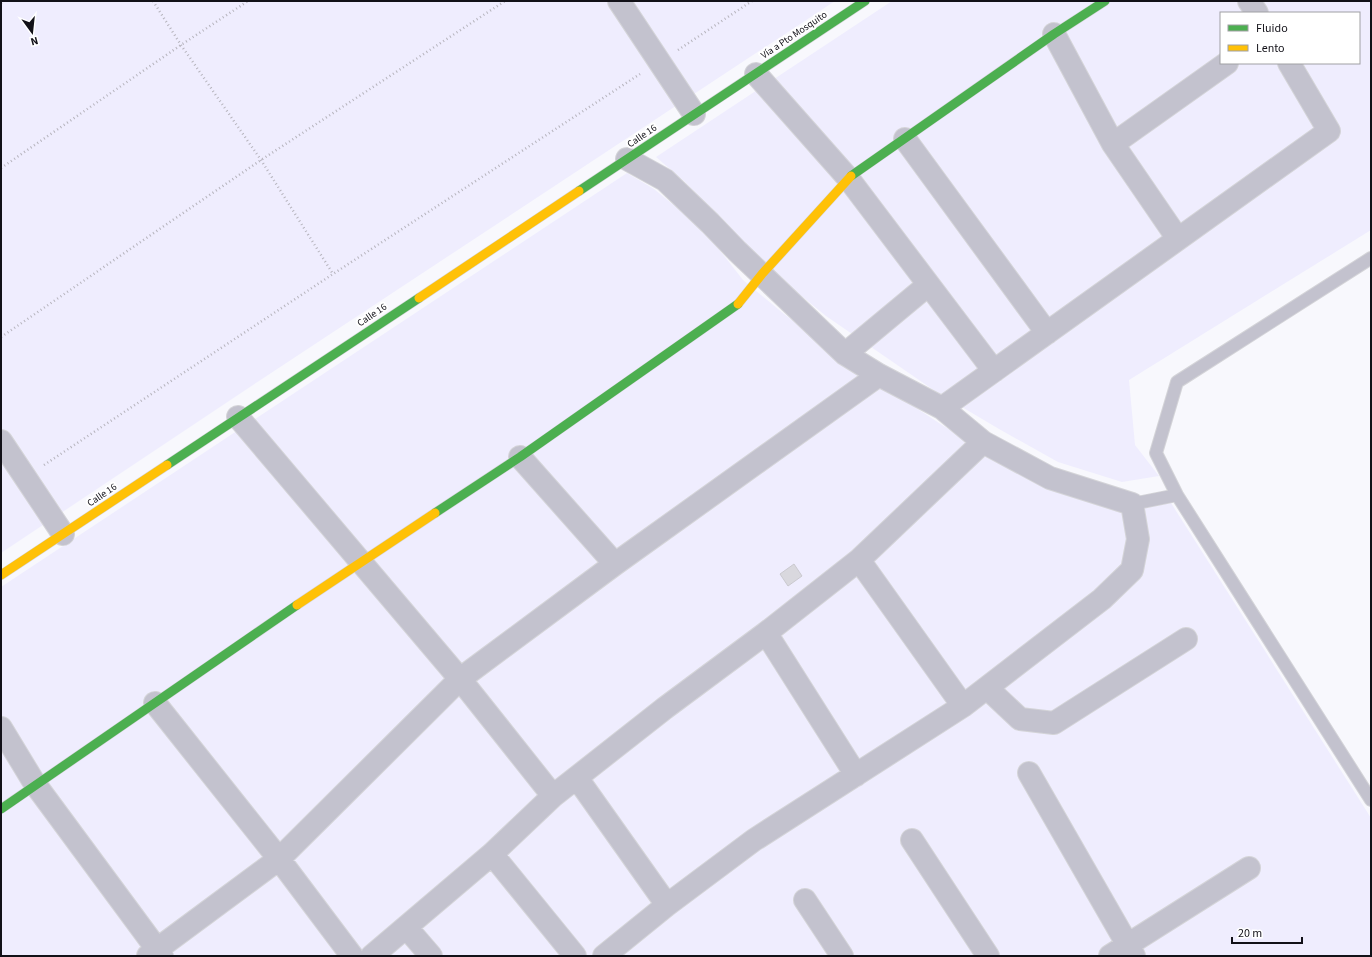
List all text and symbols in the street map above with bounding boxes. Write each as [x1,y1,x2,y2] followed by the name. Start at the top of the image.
[758,8,830,62] street label: Vía a Pto Mosquito
[12,12,52,52] north arrow
[1220,12,1360,64] legend
[1256,20,1288,37] text: Fluido
[29,33,40,49] text: N
[1256,40,1285,57] text: Lento
[625,121,660,151] street label: Calle 16
[355,300,390,330] street label: Calle 16
[85,480,120,510] street label: Calle 16
[1232,919,1302,945] scale bar
[1238,925,1262,942] text: 20 m

